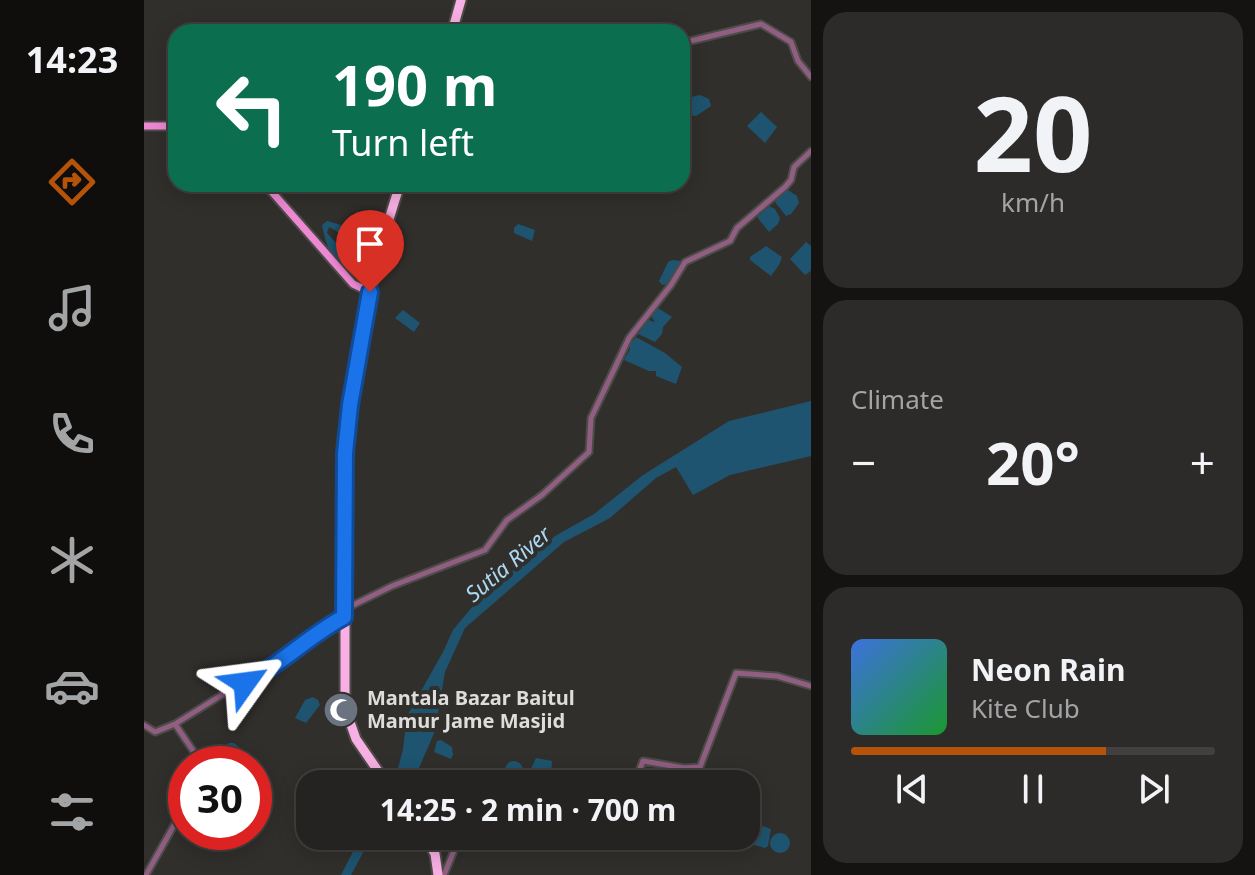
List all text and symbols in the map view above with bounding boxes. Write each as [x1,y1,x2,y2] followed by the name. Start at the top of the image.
[26,35,118,84] text: 14:23
[332,46,497,122] text: 190 m
[200,56,304,160] icon: left
[974,61,1092,202] text: 20
[332,118,474,167] text: Turn left
[44,154,100,210] icon: directions
[1001,184,1065,220] text: km/h
[336,210,404,292] pin
[348,222,392,266] icon: arrive
[44,280,100,336] icon: music
[851,381,944,417] text: Climate
[44,406,100,462] icon: phone
[986,421,1080,503] text: 20°
[851,432,876,492] text: −
[1190,432,1215,492] text: +
[458,518,558,608] water label: Sutia River
[44,532,100,588] icon: climate
[203,641,287,725] position arrow
[971,649,1125,690] text: Neon Rain
[44,658,100,714] icon: car
[367,684,575,734] place label: Mantala Bazar Baitul Mamur Jame Masjid
[971,690,1080,726] text: Kite Club
[322,691,360,729] mosque icon: Mantala Bazar Baitul Mamur Jame Masjid
[168,746,272,850] speed limit sign: 30
[890,767,934,811] icon: previous
[1011,767,1055,811] icon: pause
[1132,767,1176,811] icon: next
[44,784,100,840] icon: filters
[380,789,676,830] text: 14:25 · 2 min · 700 m

